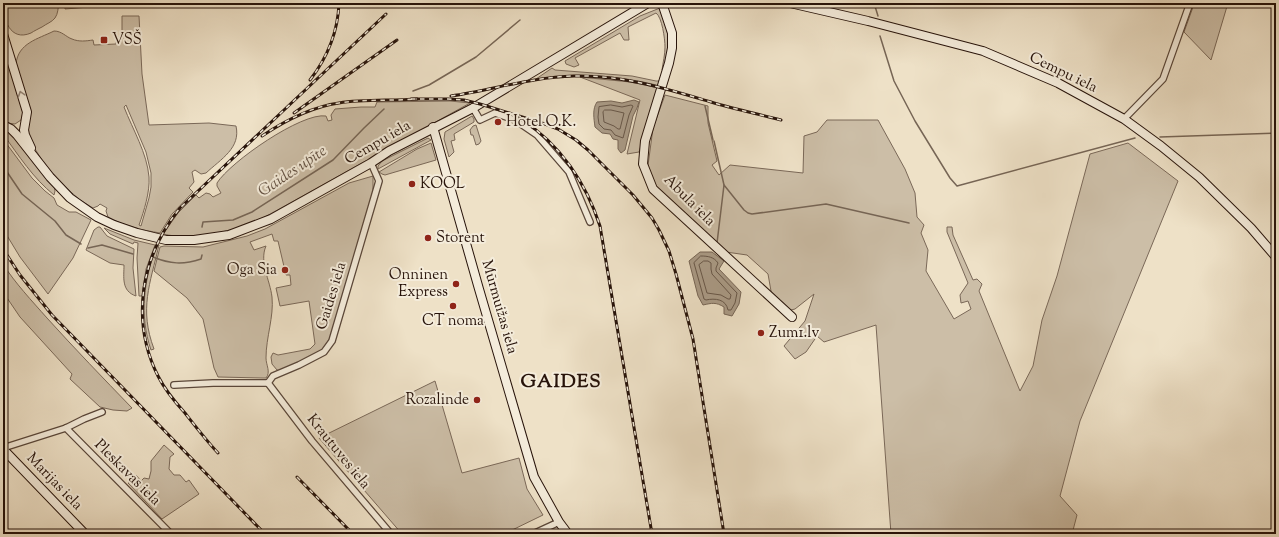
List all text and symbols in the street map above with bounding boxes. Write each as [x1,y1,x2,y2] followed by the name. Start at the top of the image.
[112,29,142,51] place label: VSŠ
[99,35,109,45] marker: VSŠ
[1025,48,1101,99] street label: Cempu iela
[17,90,26,97] one-way arrow
[506,112,576,133] place label: Hotel O.K.
[341,116,415,170] street label: Cempu iela
[493,117,503,127] marker: Hotel O.K.
[254,141,332,203] water label: Gaides upīte
[658,170,720,232] street label: Abula iela
[420,174,465,195] place label: KOOL
[407,179,417,189] marker: KOOL
[436,228,485,249] place label: Storent
[423,233,433,243] marker: Storent
[476,258,522,357] street label: Mūrmuižas iela
[312,259,352,333] street label: Gaides iela
[227,260,277,281] place label: Oga Sia
[280,265,290,275] marker: Oga Sia
[389,265,448,303] place label: Onninen Express
[451,279,461,289] marker: Onninen Express
[448,301,458,311] marker: CT noma
[422,311,484,332] place label: CT noma
[769,323,819,344] place label: Zum1.lv
[756,328,766,338] marker: Zum1.lv
[520,369,602,396] district label: GAIDES
[405,390,469,411] place label: Rozalinde
[472,395,482,405] marker: Rozalinde
[301,410,375,494] street label: Krautuves iela
[89,435,165,511] street label: Pleskavas iela
[21,449,87,516] street label: Marijas iela

